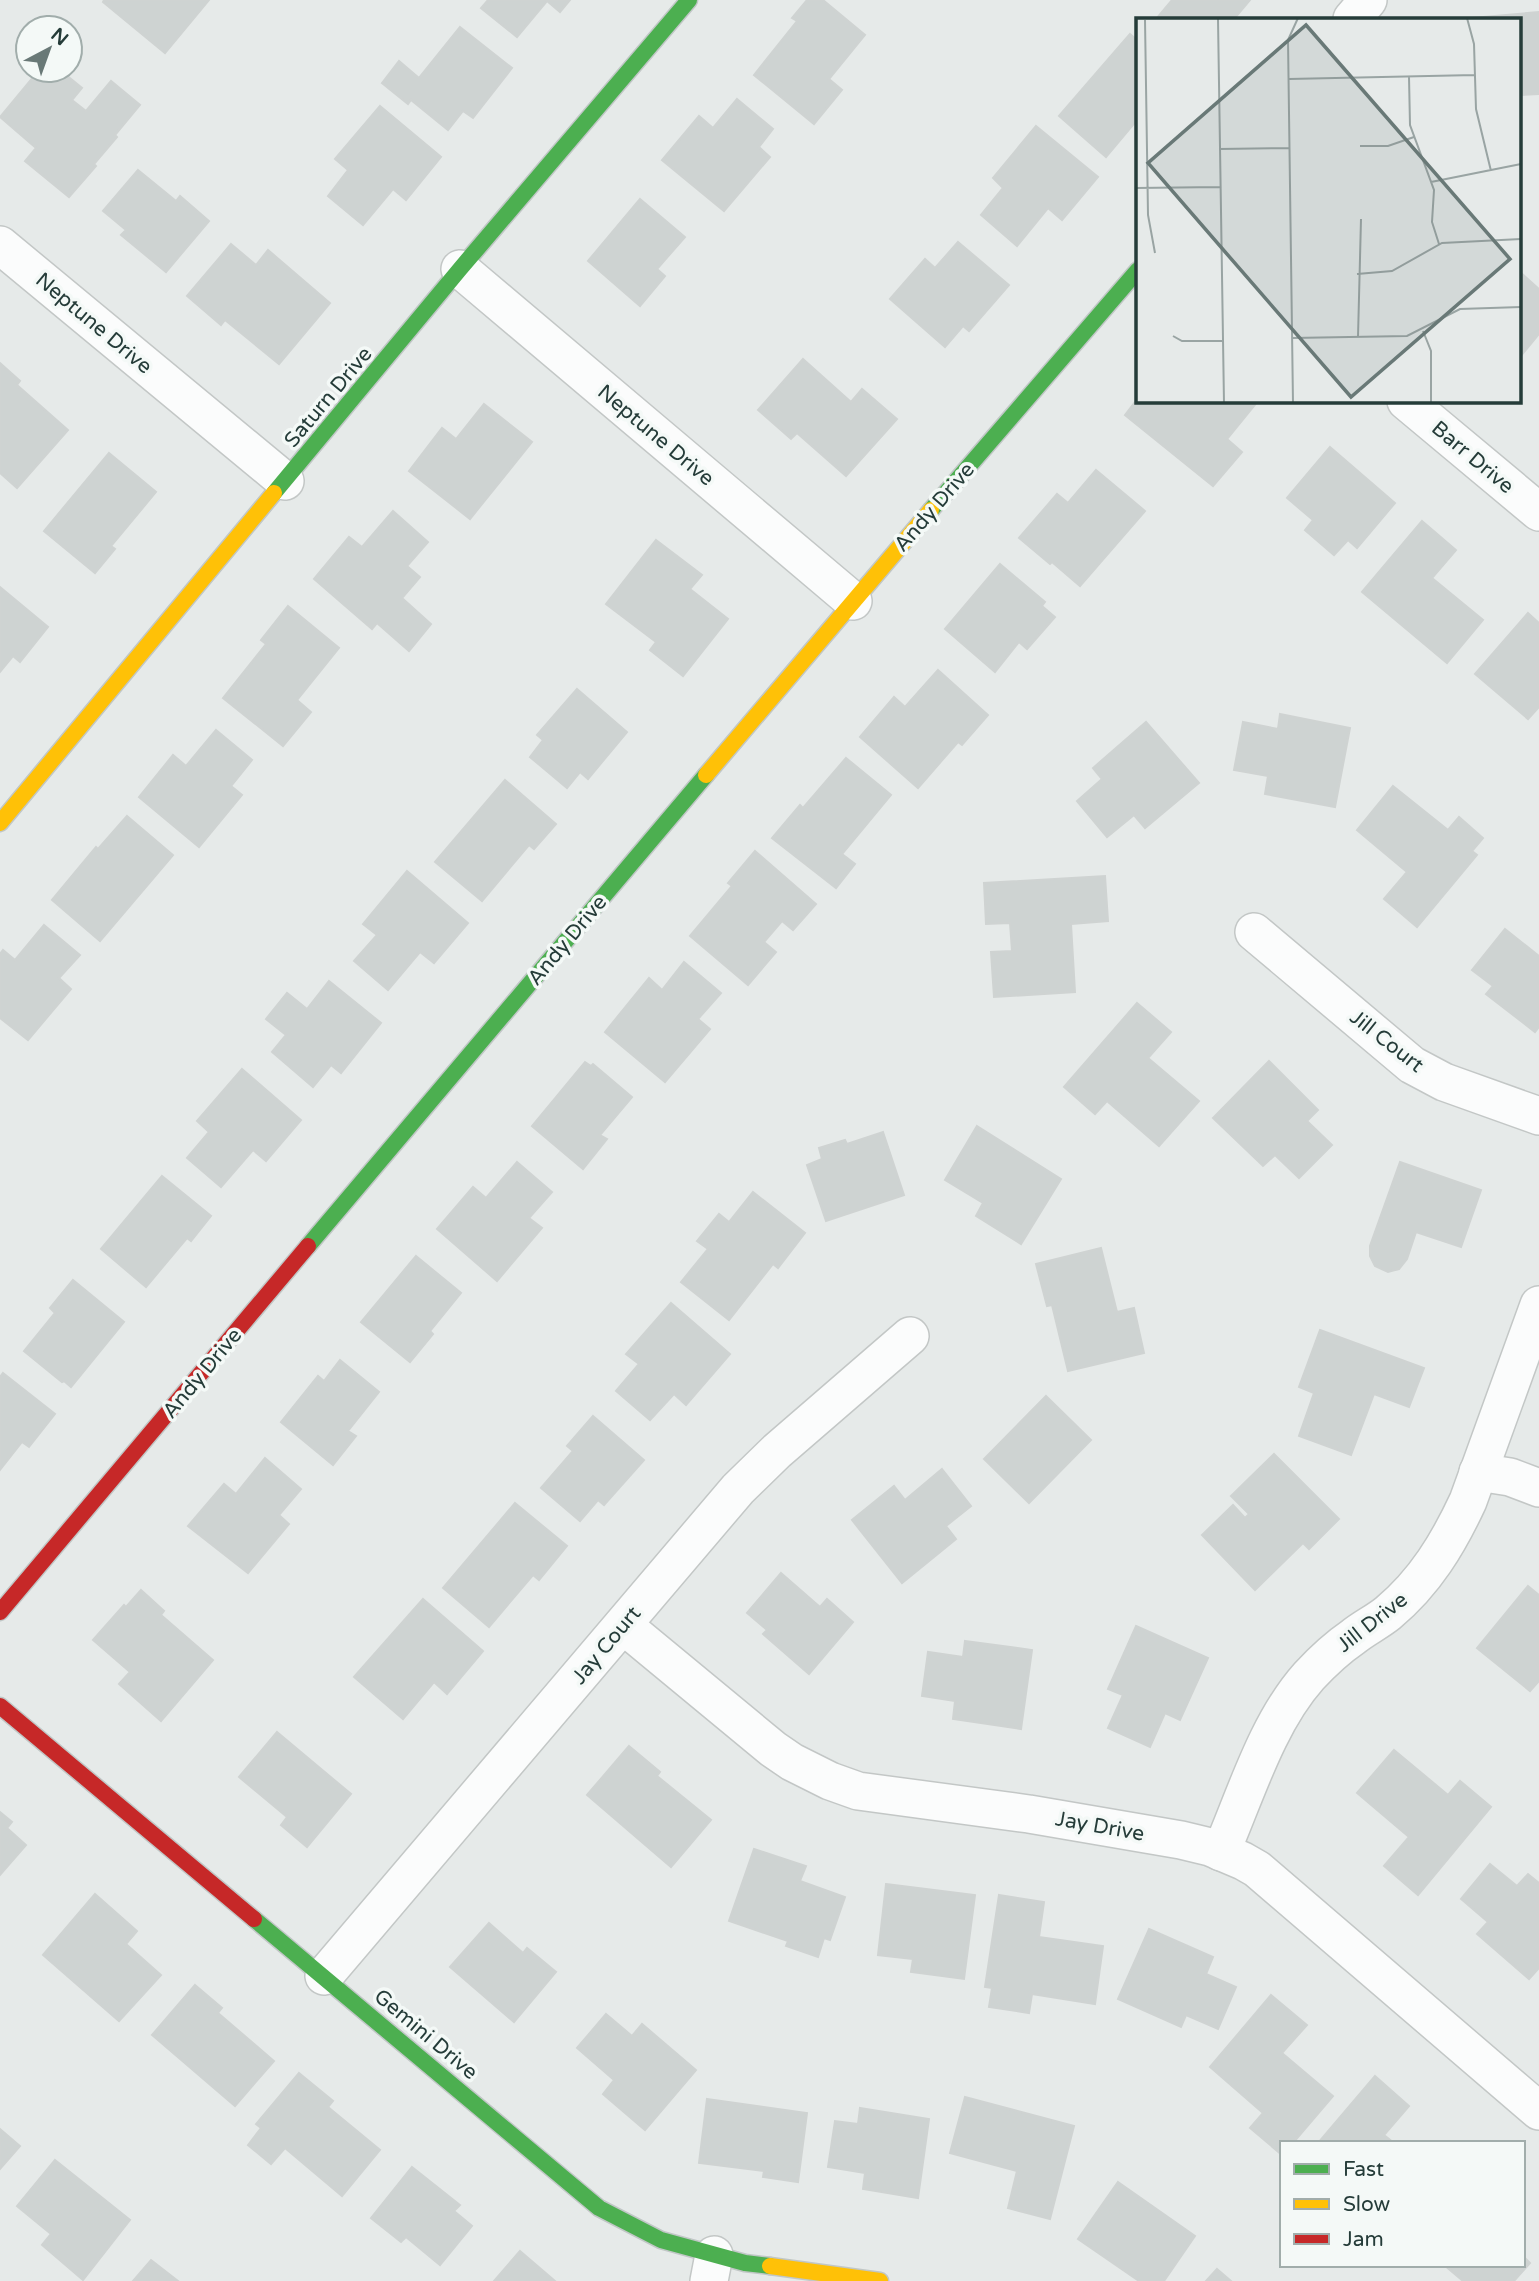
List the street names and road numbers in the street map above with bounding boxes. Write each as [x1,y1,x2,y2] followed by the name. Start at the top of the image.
[30,267,157,379] street label: Neptune Drive
[279,342,378,453] street label: Saturn Drive
[592,379,719,491] street label: Neptune Drive
[1426,416,1519,499] street label: Barr Drive
[889,458,980,557] street label: Andy Drive
[522,890,612,991] street label: Andy Drive
[1345,1005,1429,1078] street label: Jill Court
[157,1323,247,1424] street label: Andy Drive
[1332,1587,1413,1658] street label: Jill Drive
[567,1601,646,1689] street label: Jay Court
[1053,1806,1146,1847] street label: Jay Drive
[369,1984,483,2085] street label: Gemini Drive

